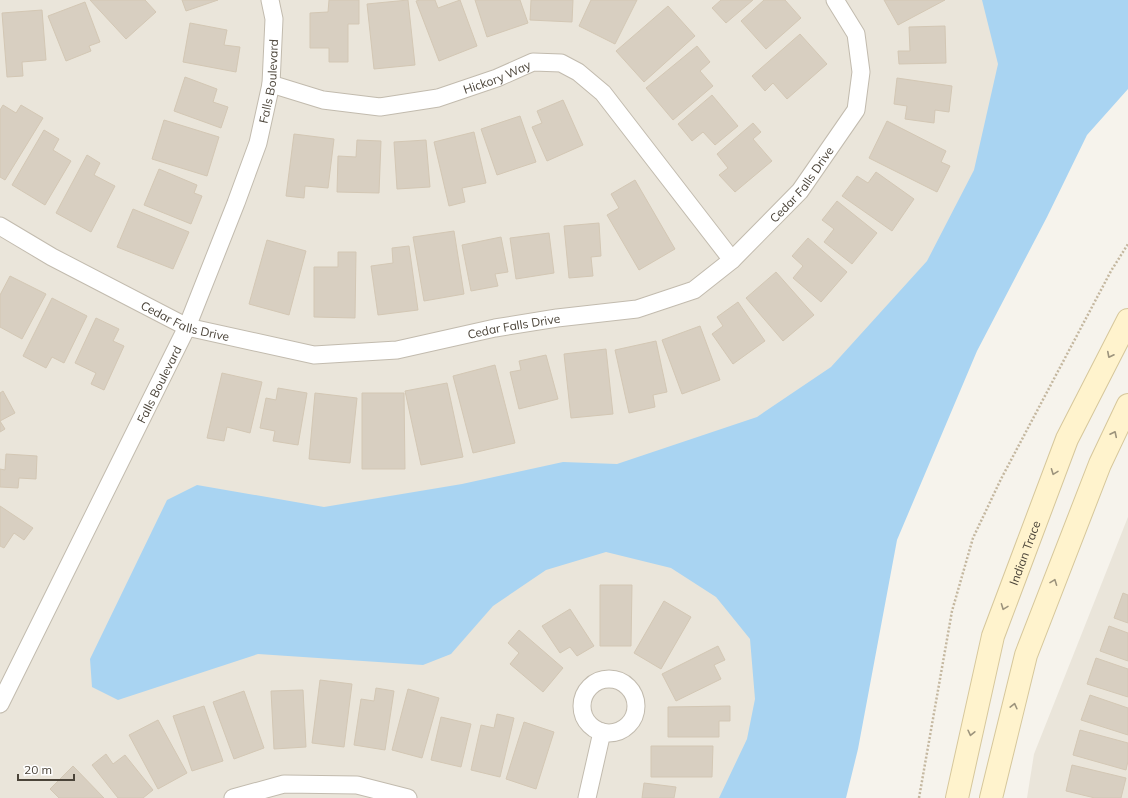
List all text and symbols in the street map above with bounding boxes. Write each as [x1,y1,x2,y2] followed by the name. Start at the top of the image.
[255,39,281,125] street label: Falls Boulevard
[461,56,533,96] street label: Hickory Way
[766,143,836,225] street label: Cedar Falls Drive
[139,297,231,344] street label: Cedar Falls Drive
[466,310,561,341] street label: Cedar Falls Drive
[133,343,184,425] street label: Falls Boulevard
[1107,351,1115,358] one-way arrow
[1109,431,1117,439] one-way arrow
[1051,469,1059,476] one-way arrow
[1005,518,1043,587] street label: Indian Trace
[1050,579,1058,586] one-way arrow
[1000,603,1008,610] one-way arrow
[1009,703,1018,710] one-way arrow
[968,729,976,736] one-way arrow
[18,756,74,782] scale bar
[24,762,52,777] text: 20 m

